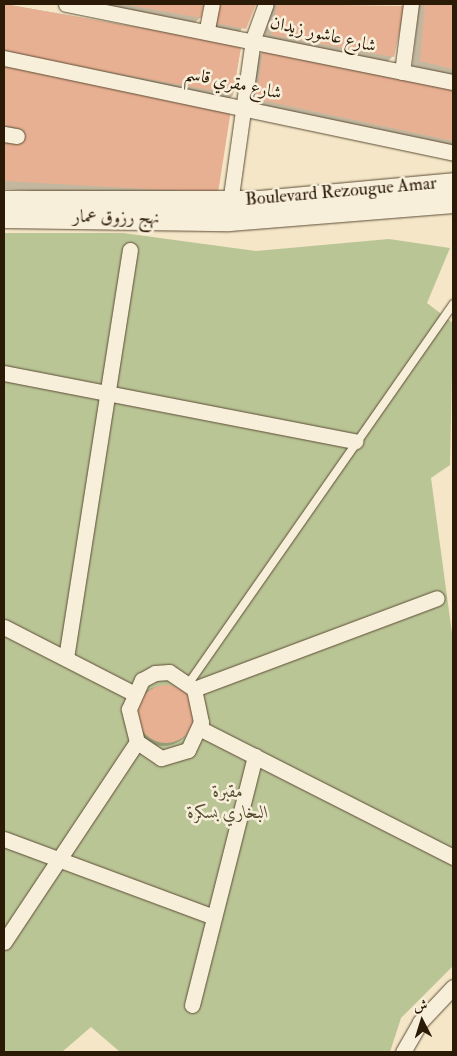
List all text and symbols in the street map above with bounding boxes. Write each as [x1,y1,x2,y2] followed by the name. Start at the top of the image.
[268,12,378,58] street label: شارع عاشور زيدان
[183,63,283,105] street label: شارع مقري قاسم
[244,173,438,211] street label: Boulevard Rezougue Amar
[73,206,159,230] street label: نهج رزوق عمار
[187,782,269,824] park label: مقبرة البخاري بسكرة
[397,996,447,1046] north arrow
[413,996,428,1015] text: ش

